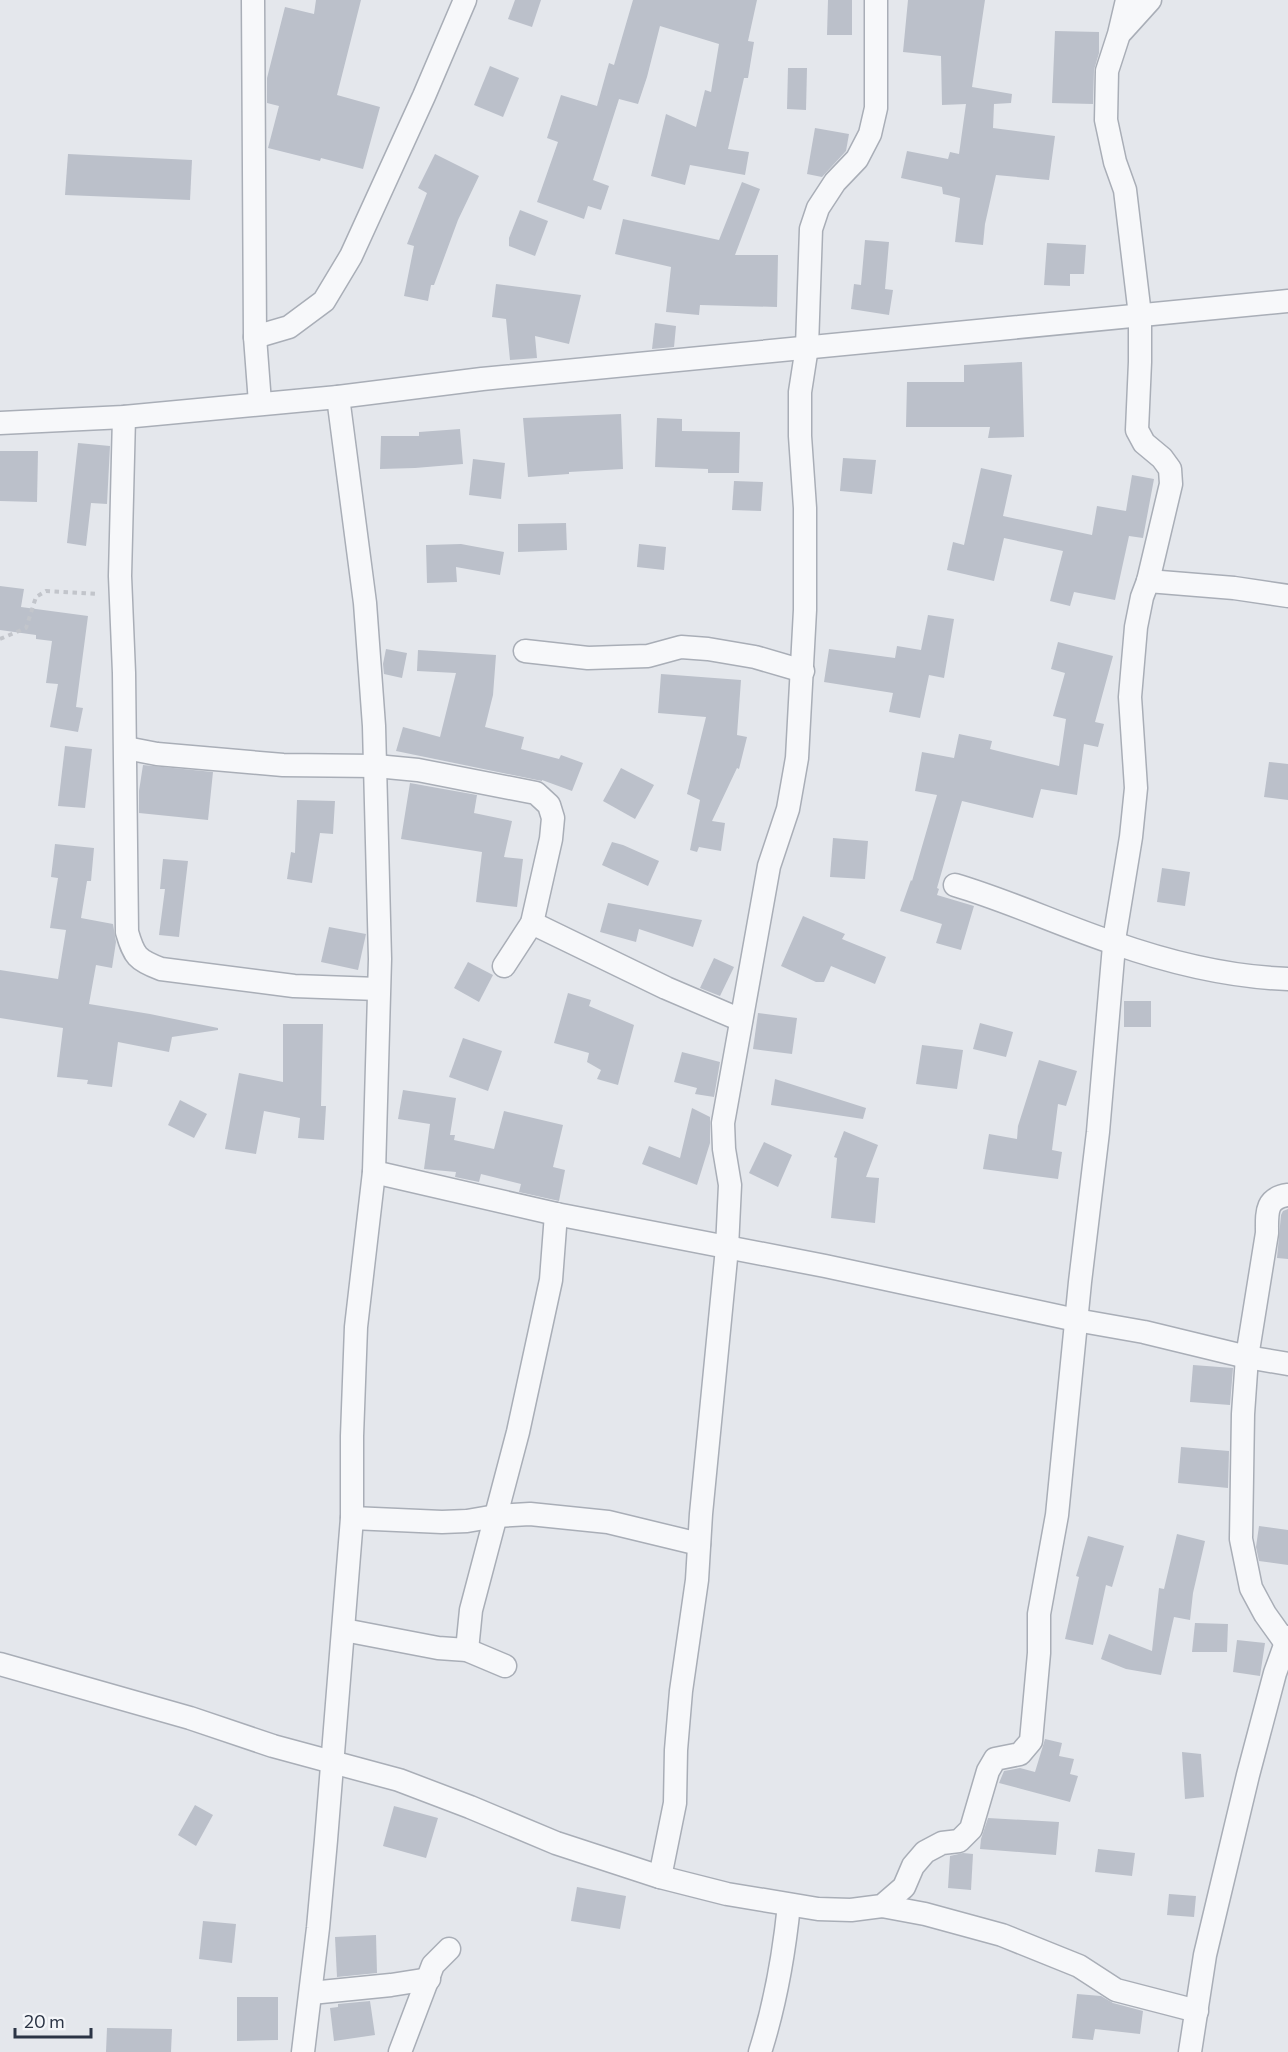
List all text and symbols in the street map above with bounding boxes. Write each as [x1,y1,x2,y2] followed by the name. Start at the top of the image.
[15,2001,92,2039] scale bar
[24,2010,65,2032] text: 20 m

